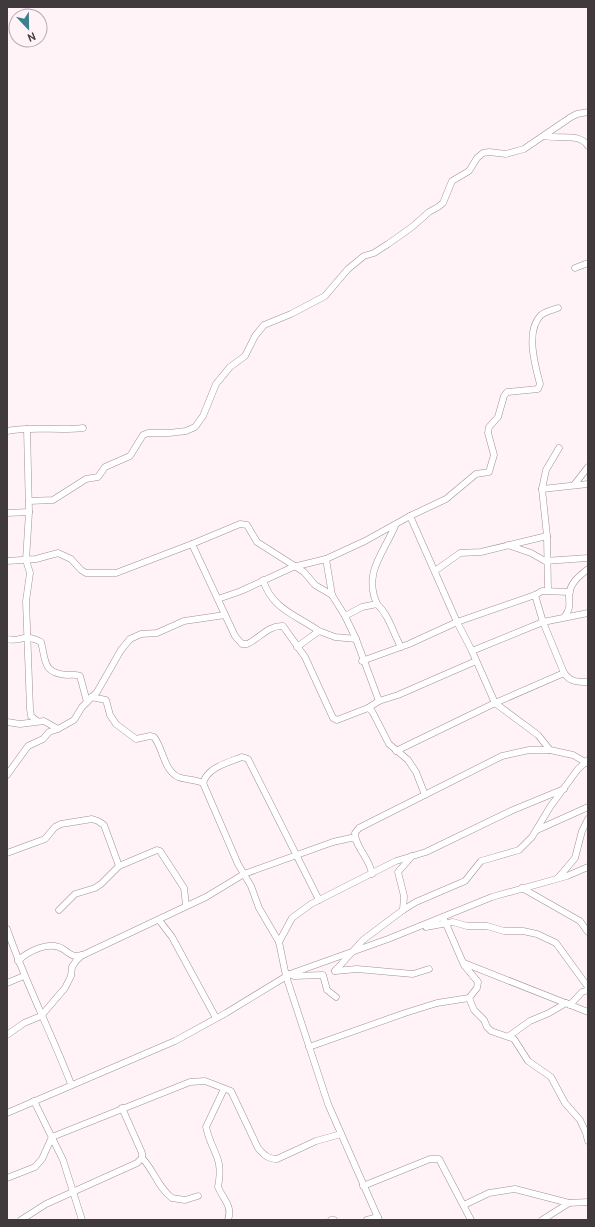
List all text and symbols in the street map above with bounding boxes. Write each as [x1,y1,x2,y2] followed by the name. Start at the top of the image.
[8,8,48,48] north arrow
[26,29,38,45] text: N

